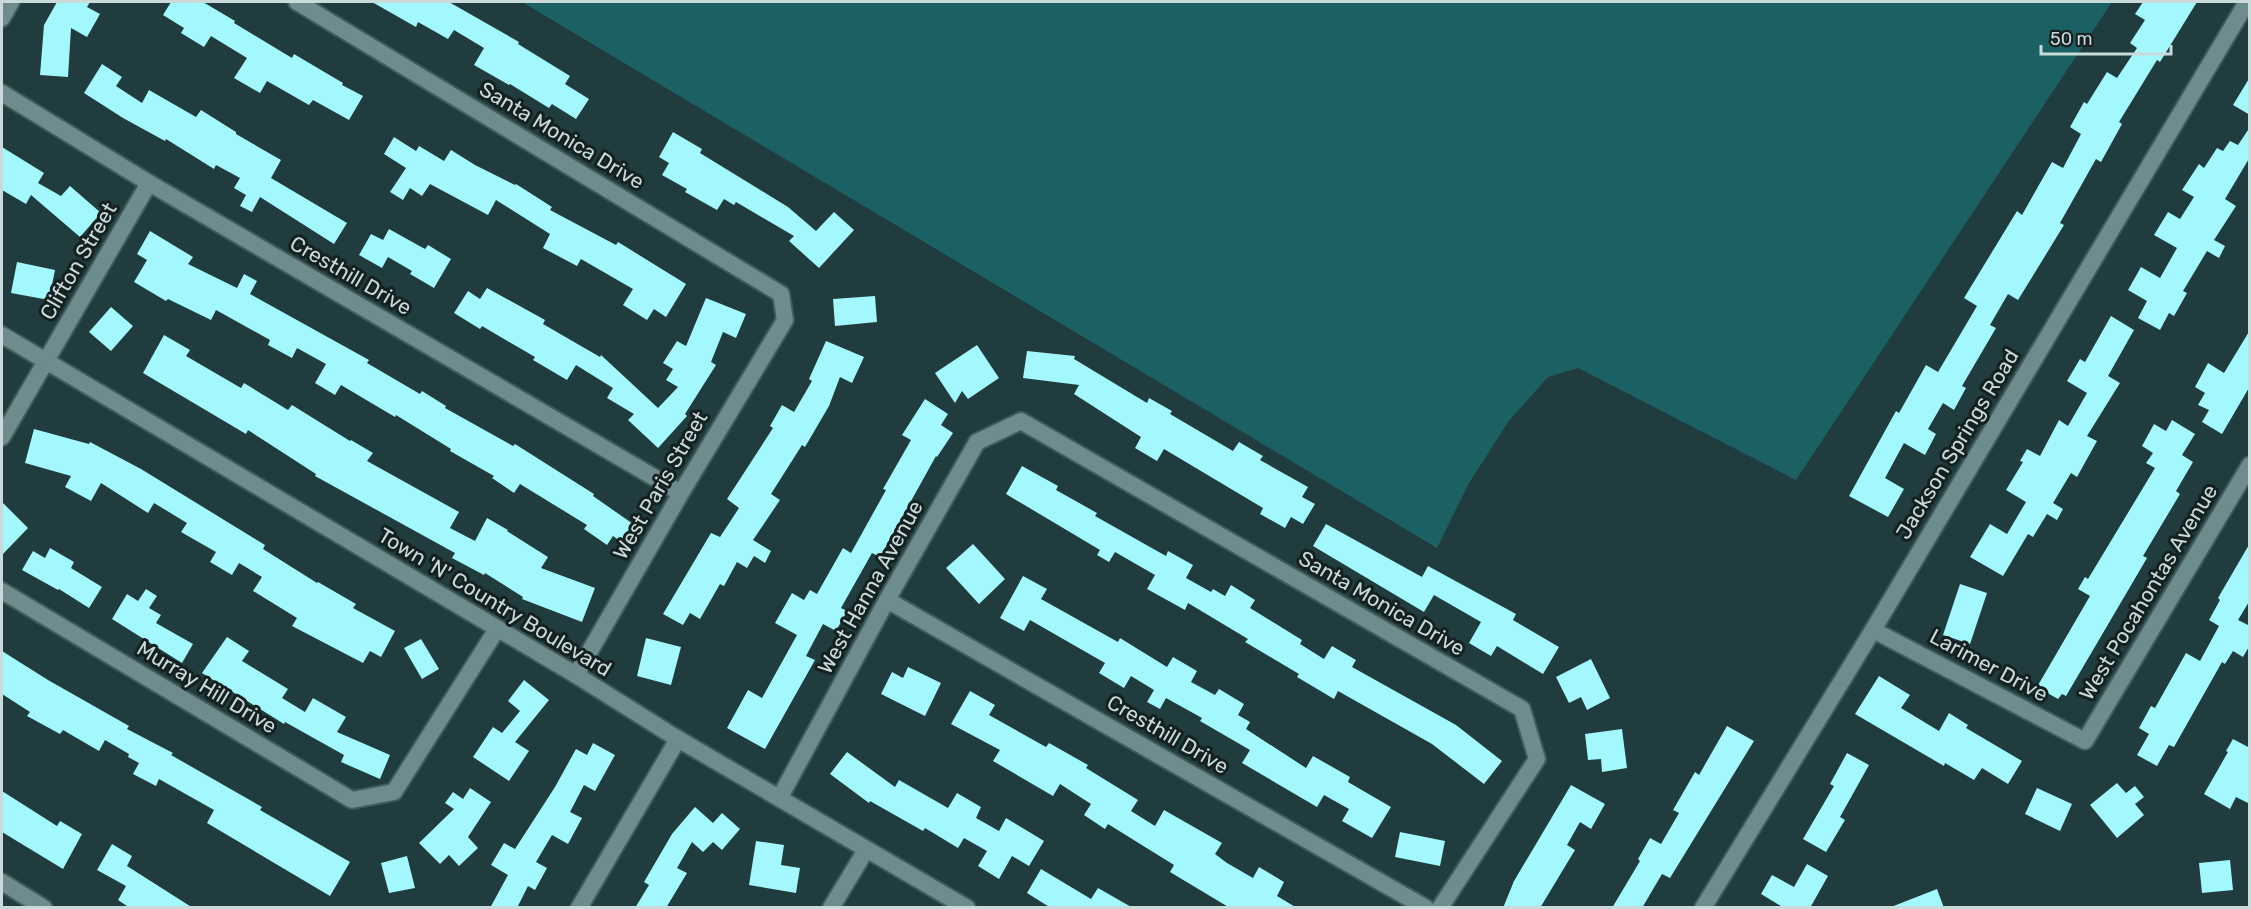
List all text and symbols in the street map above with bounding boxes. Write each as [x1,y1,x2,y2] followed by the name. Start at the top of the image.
[2041,18,2172,56] scale bar
[2050,28,2093,50] text: 50 m
[475,76,649,194] street label: Santa Monica Drive
[34,198,122,324] street label: Clifton Street
[286,230,416,320] street label: Cresthill Drive
[1890,344,2024,544] street label: Jackson Springs Road
[607,407,713,563] street label: West Paris Street
[2074,480,2222,704] street label: West Pocahontas Avenue
[812,496,928,678] street label: West Hanna Avenue
[374,522,616,682] street label: Town 'N' Country Boulevard
[1295,545,1469,661] street label: Santa Monica Drive
[1926,623,2052,707] street label: Larimer Drive
[133,635,281,739] street label: Murray Hill Drive
[1103,689,1233,779] street label: Cresthill Drive

